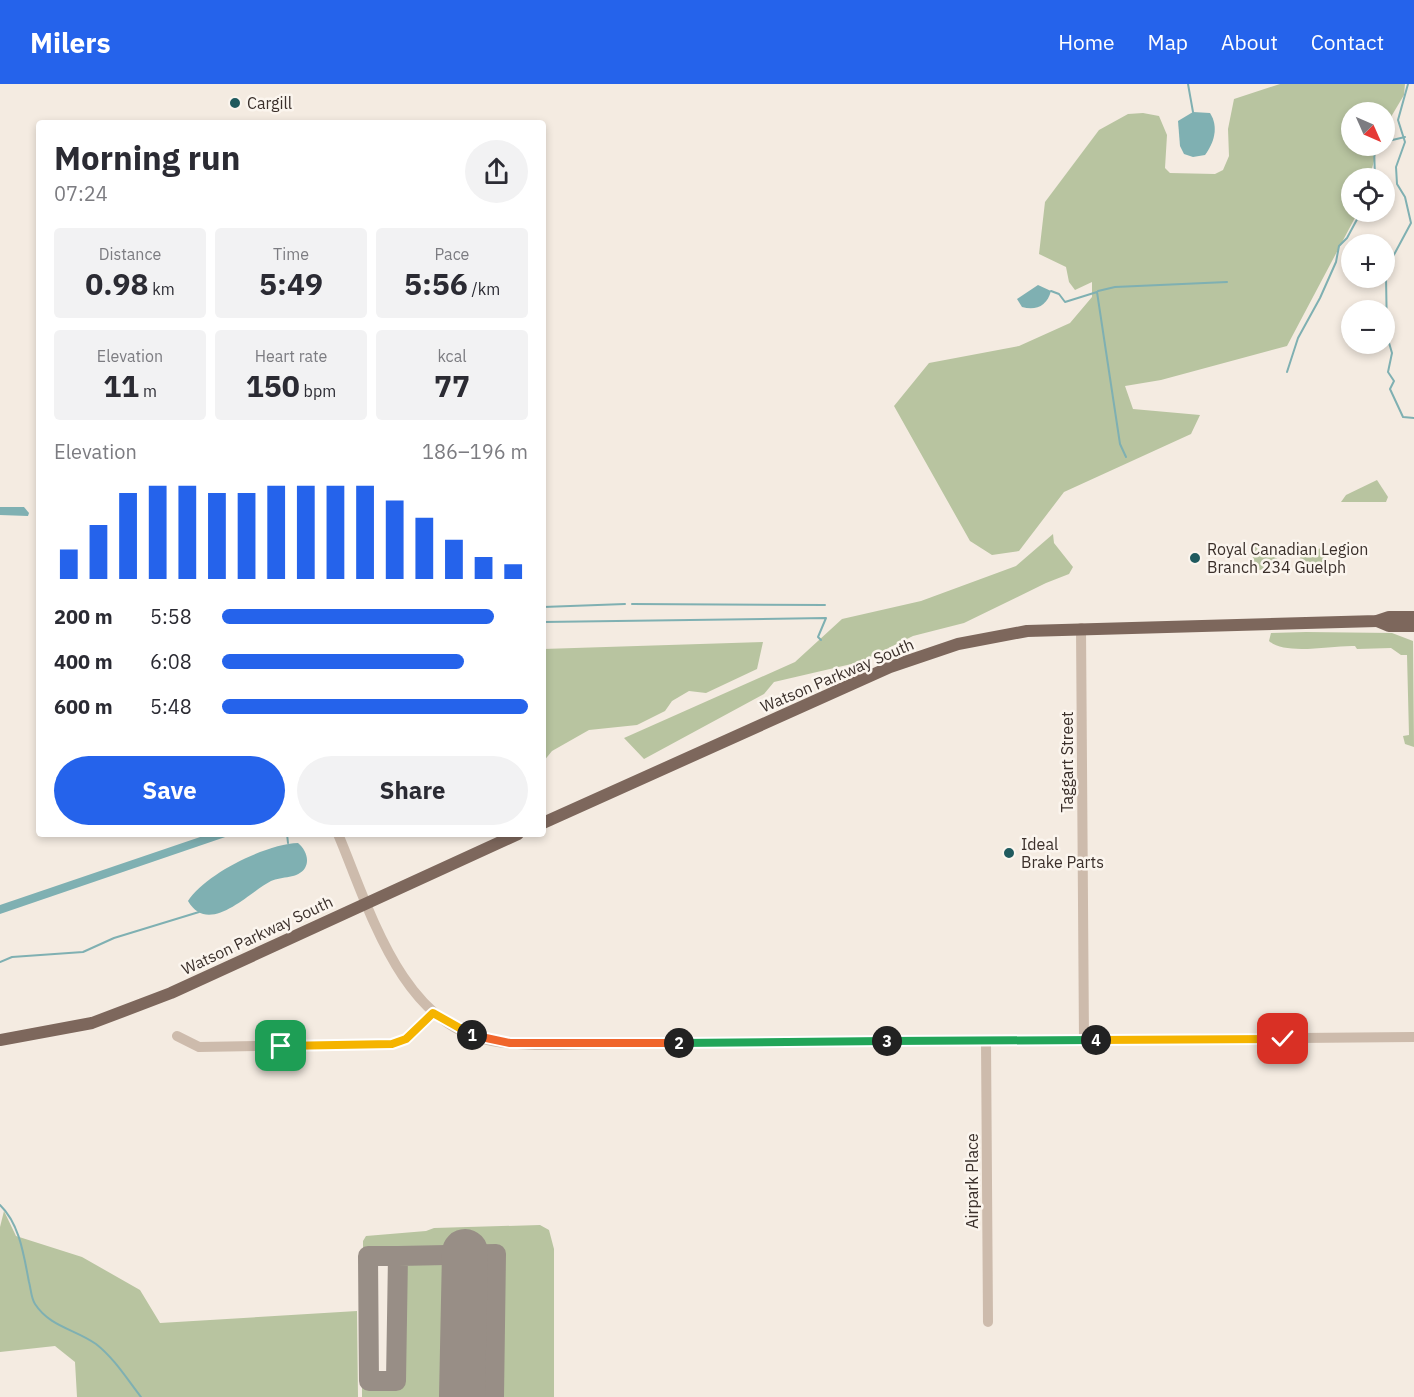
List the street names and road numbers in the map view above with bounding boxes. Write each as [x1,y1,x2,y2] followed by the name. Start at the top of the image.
[757,634,917,716] street label: Watson Parkway South
[1057,711,1077,813] street label: Taggart Street
[178,891,336,979] street label: Watson Parkway South
[962,1133,982,1229] street label: Airpark Place

